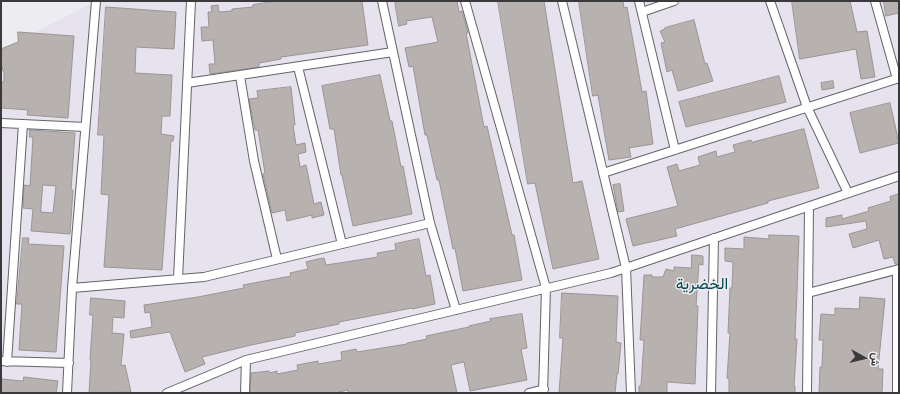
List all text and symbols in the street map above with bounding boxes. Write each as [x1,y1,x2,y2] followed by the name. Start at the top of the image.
[676,274,728,294] district label: الخضرية
[844,338,884,378] north arrow
[868,352,884,367] text: ش

